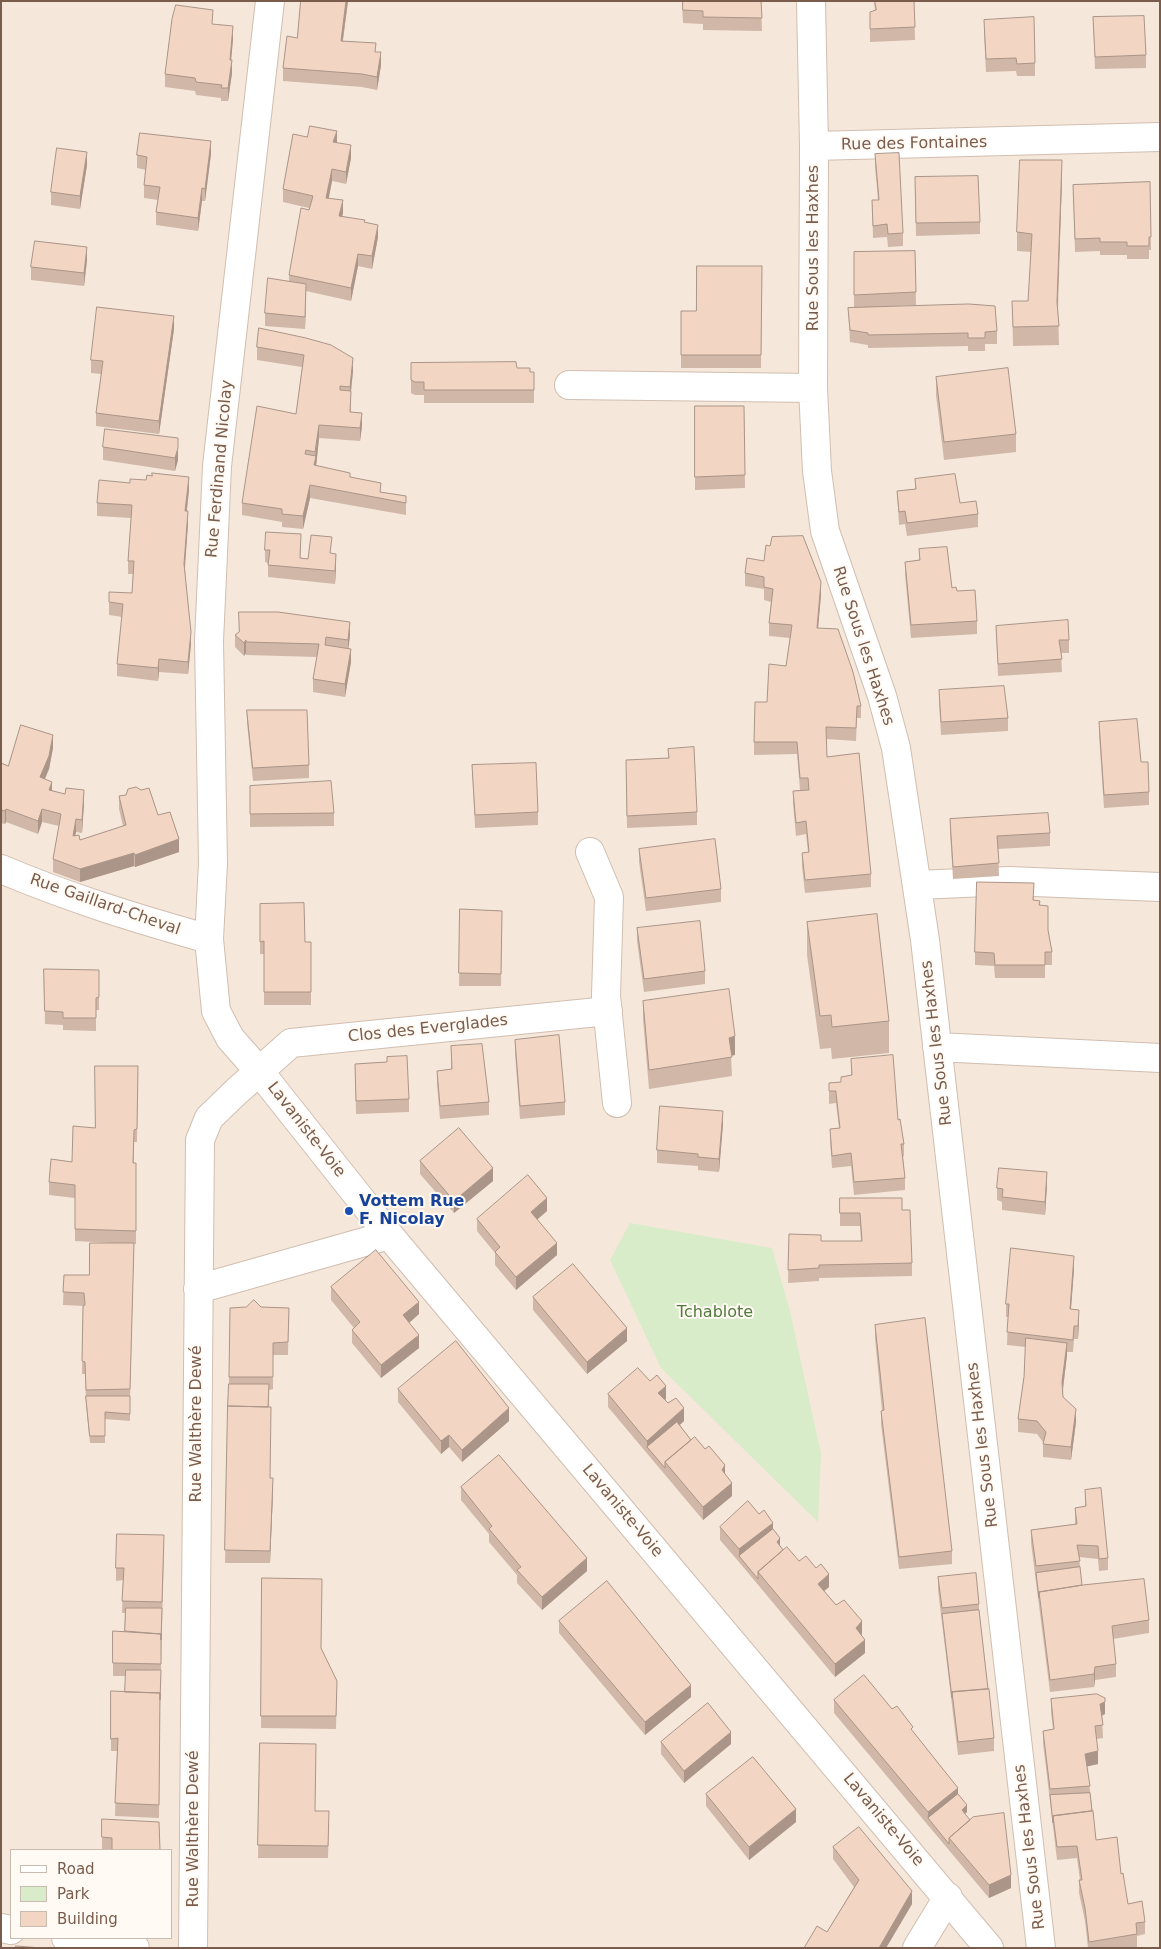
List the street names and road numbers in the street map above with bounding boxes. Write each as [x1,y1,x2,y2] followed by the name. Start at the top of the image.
[841,133,987,155] street label: Rue des Fontaines
[804,165,824,331] street label: Rue Sous les Haxhes
[203,379,237,559] street label: Rue Ferdinand Nicolay
[828,564,898,728] street label: Rue Sous les Haxhes
[27,870,183,940] street label: Rue Gaillard-Cheval
[917,959,957,1127] street label: Rue Sous les Haxhes
[347,1011,509,1047] street label: Clos des Everglades
[263,1079,349,1181] street label: Lavaniste-Voie
[187,1345,207,1503] street label: Rue Walthère Dewé
[963,1361,1003,1529] street label: Rue Sous les Haxhes
[577,1461,667,1561] street label: Lavaniste-Voie
[184,1750,204,1908] street label: Rue Walthère Dewé
[1010,1763,1050,1931] street label: Rue Sous les Haxhes
[838,1770,928,1870] street label: Lavaniste-Voie

